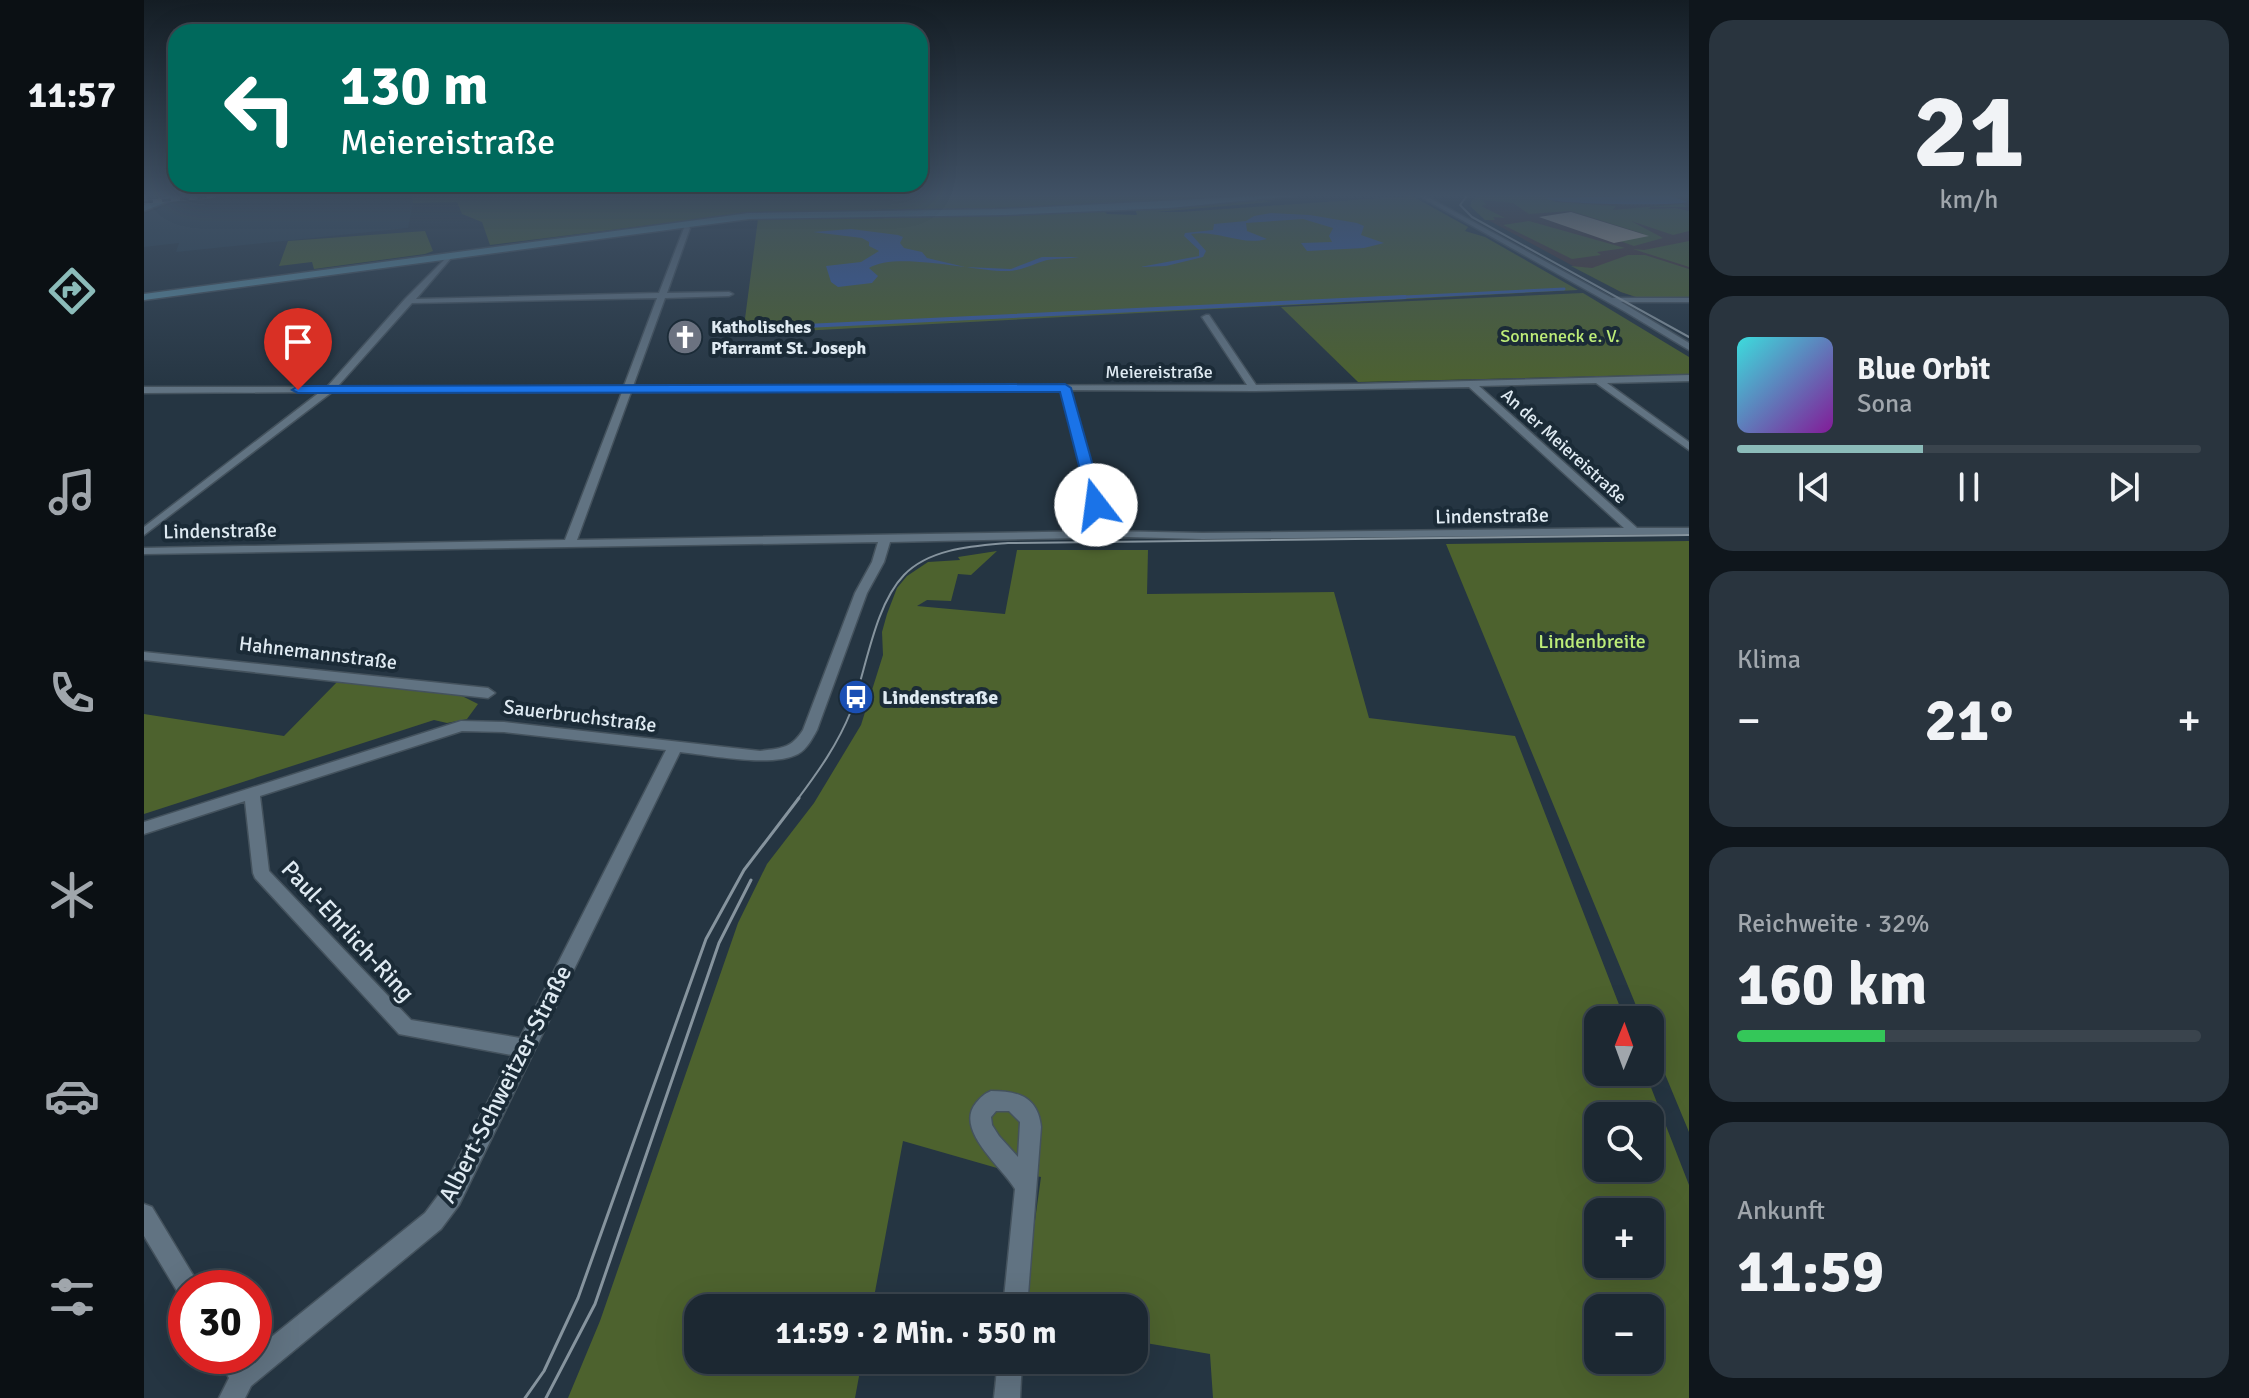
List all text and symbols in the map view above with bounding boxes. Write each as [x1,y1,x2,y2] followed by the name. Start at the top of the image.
[340,51,488,120] text: 130 m
[208,56,312,160] icon: left
[1913,68,2025,196] text: 21
[28,73,116,118] text: 11:57
[340,120,555,165] text: Meiereistraße
[1940,184,1998,216] text: km/h
[44,263,100,319] icon: directions
[264,308,332,390] pin
[711,316,867,359] place label: Katholisches Pfarramt St. Joseph
[666,318,704,356] church icon: Katholisches Pfarramt St. Joseph
[276,320,320,364] icon: arrive
[1500,325,1620,347] park label: Sonneneck e. V.
[1857,351,1990,388] text: Blue Orbit
[1105,361,1213,383] street label: Meiereistraße
[1497,384,1631,508] street label: An der Meiereistraße
[1857,388,1912,420] text: Sona
[1054,463,1138,547] position arrow
[44,464,100,520] icon: music
[1792,465,1836,509] icon: previous
[1947,465,1991,509] icon: pause
[2102,465,2146,509] icon: next
[1435,503,1549,529] street label: Lindenstraße
[163,518,277,544] street label: Lindenstraße
[1538,629,1646,654] park label: Lindenbreite
[238,631,398,675] street label: Hahnemannstraße
[1737,644,1801,676] text: Klima
[44,665,100,721] icon: phone
[837,678,875,716] bus stop icon: Lindenstraße
[1925,684,2013,758] text: 21°
[882,685,998,710] place label: Lindenstraße
[502,694,658,738] street label: Sauerbruchstraße
[1737,694,1761,748] text: −
[2177,694,2201,748] text: +
[275,854,421,1008] street label: Paul-Ehrlich-Ring
[44,867,100,923] icon: climate
[1737,908,1930,940] text: Reichweite · 32%
[1737,948,1927,1022] text: 160 km
[432,960,578,1208] street label: Albert-Schweitzer-Straße
[1584,1006,1664,1086] north arrow
[1584,1006,1664,1374] map controls
[44,1068,100,1124] icon: car
[1584,1102,1664,1182] button: search
[1737,1195,1825,1227] text: Ankunft
[1584,1198,1664,1278] button: +
[1737,1235,1884,1309] text: 11:59
[44,1269,100,1325] icon: filters
[168,1270,272,1374] speed limit sign: 30
[1584,1294,1664,1374] button: −
[775,1315,1057,1352] text: 11:59 · 2 Min. · 550 m

